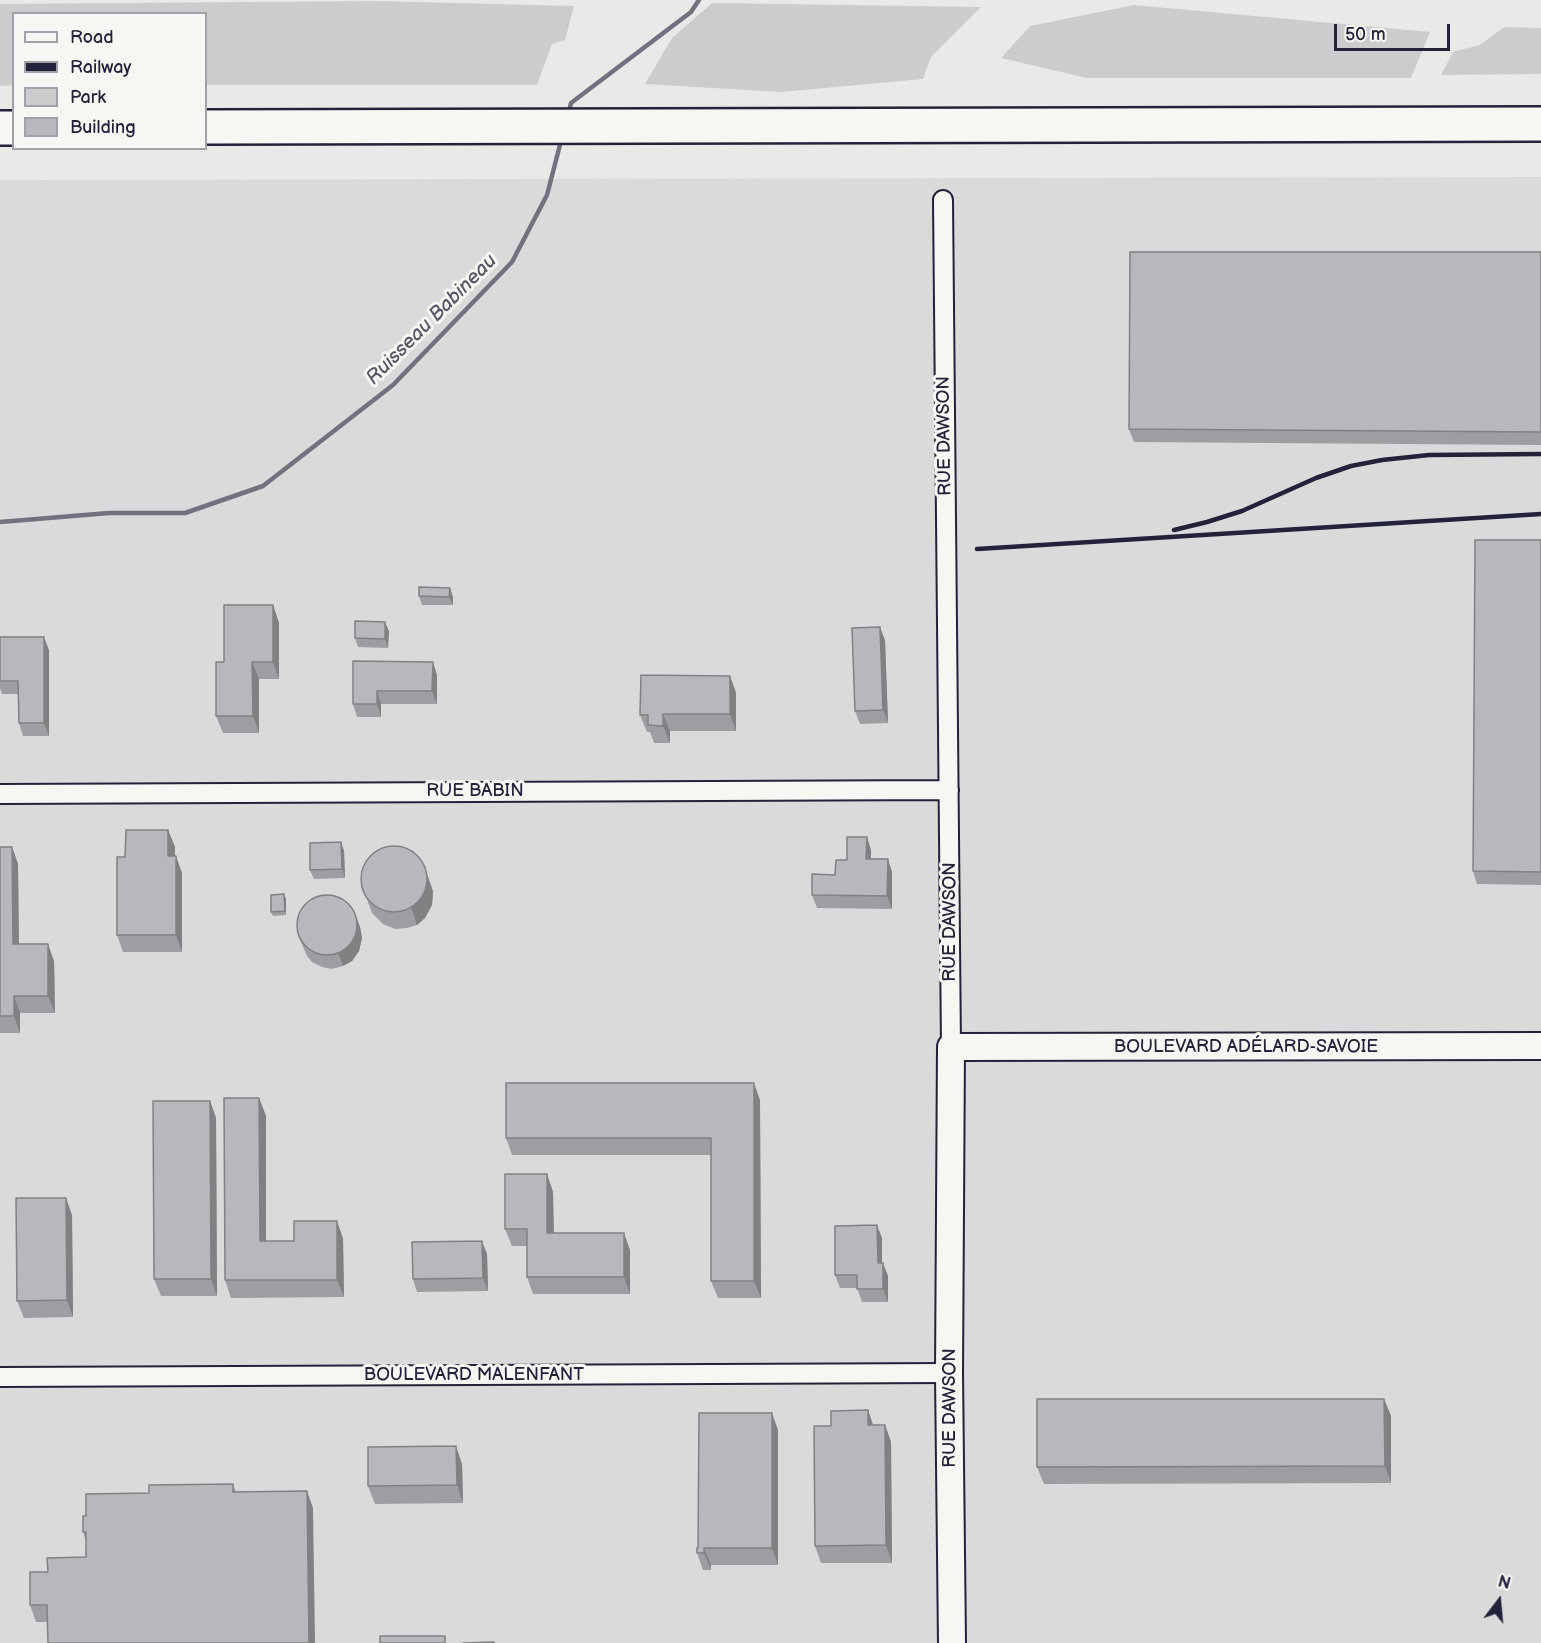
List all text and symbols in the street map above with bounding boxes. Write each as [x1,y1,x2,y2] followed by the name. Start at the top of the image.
[12,12,207,150] legend
[1337,12,1452,50] scale bar
[1345,24,1386,45] text: 50 m
[70,27,114,48] text: Road
[70,57,132,78] text: Railway
[70,87,106,108] text: Park
[70,117,136,138] text: Building
[362,250,502,390] water label: Ruisseau Babineau
[933,376,957,496] street label: RUE DAWSON
[426,780,524,802] street label: RUE BABIN
[939,862,961,982] street label: RUE DAWSON
[1114,1036,1378,1058] street label: BOULEVARD ADÉLARD-SAVOIE
[939,1348,961,1468] street label: RUE DAWSON
[364,1364,584,1386] street label: BOULEVARD MALENFANT
[1469,1571,1529,1631] north arrow
[1496,1572,1513,1594] text: N

